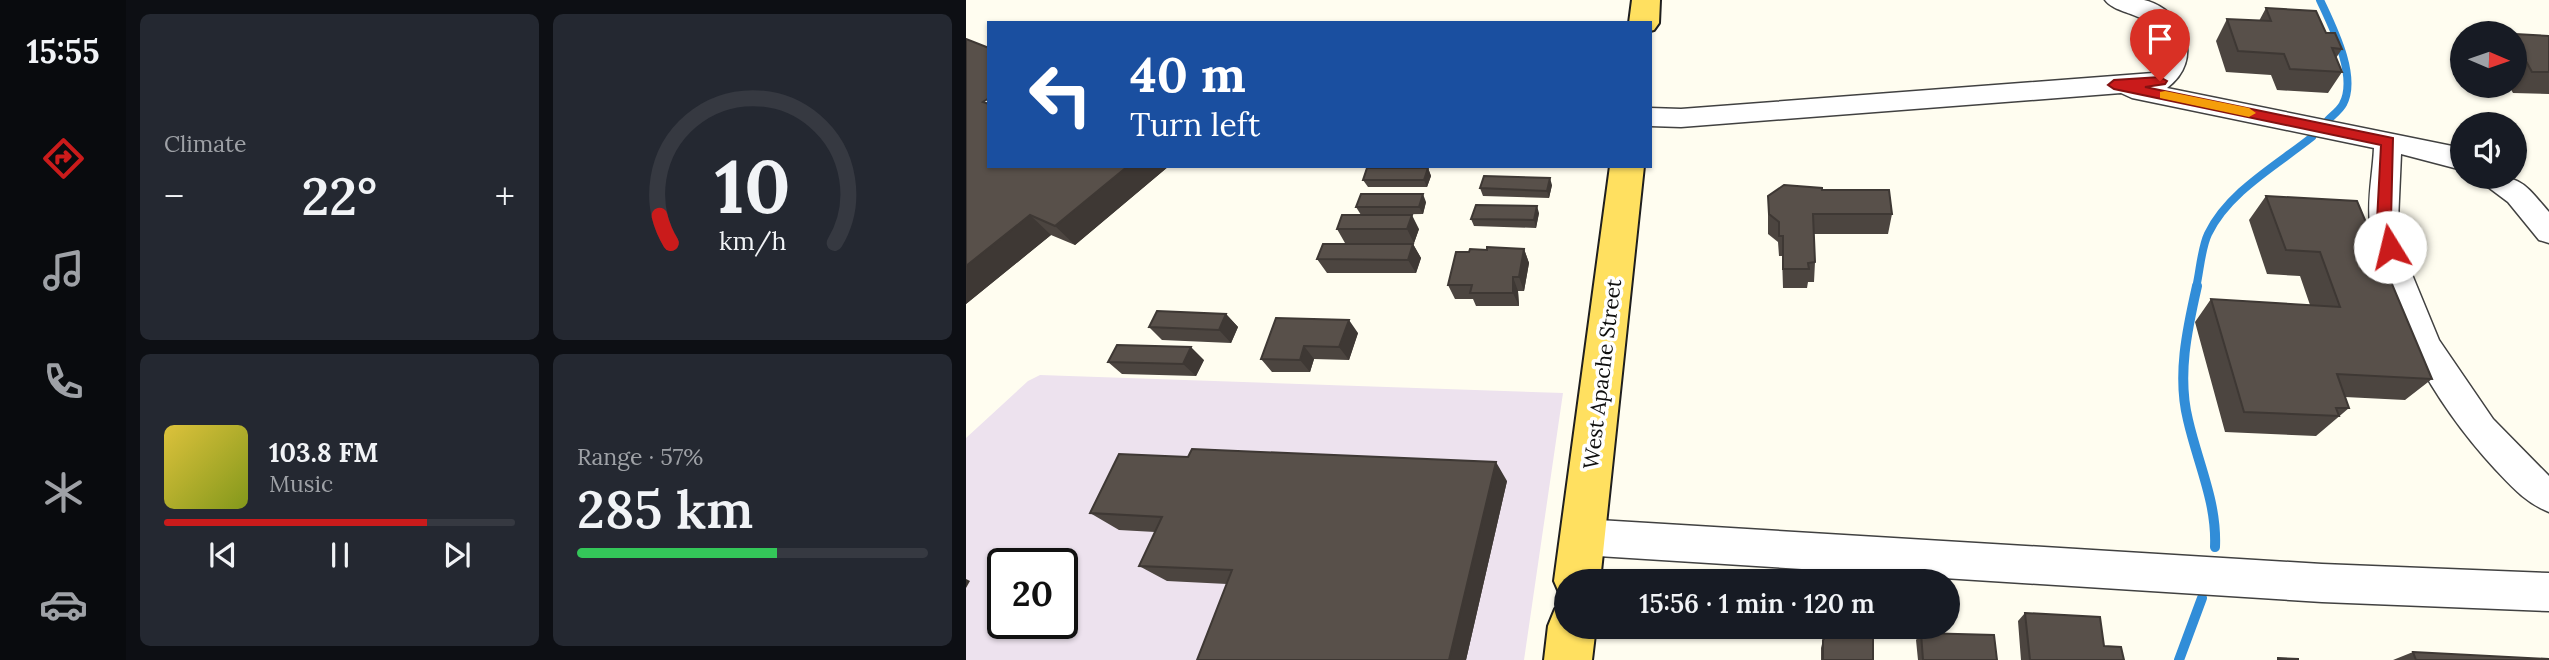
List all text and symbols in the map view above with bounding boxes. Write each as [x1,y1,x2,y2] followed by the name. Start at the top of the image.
[2130,9,2190,81] pin
[2141,20,2179,58] icon: arrive
[2450,21,2527,98] north arrow
[2450,21,2527,189] map controls
[27,31,99,72] text: 15:55
[1130,43,1246,105] text: 40 m
[1015,49,1106,140] icon: left
[1130,104,1260,145] text: Turn left
[2450,112,2527,189] button: sound
[164,129,246,158] text: Climate
[39,134,88,183] icon: directions
[715,140,790,233] text: 10
[302,163,377,229] text: 22°
[164,172,184,220] text: −
[495,172,515,220] text: +
[2353,210,2427,284] position arrow
[719,225,786,257] text: km/h
[39,246,88,295] icon: music
[1577,276,1627,471] street label: West Apache Street
[39,357,88,406] icon: phone
[269,436,379,469] text: 103.8 FM
[577,442,703,471] text: Range · 57%
[39,468,88,517] icon: climate
[269,469,333,498] text: Music
[577,476,754,542] text: 285 km
[204,536,242,574] icon: previous
[321,536,359,574] icon: pause
[438,536,476,574] icon: next
[987,548,1078,639] speed limit sign: 20
[39,580,88,629] icon: car
[1639,587,1875,620] text: 15:56 · 1 min · 120 m

